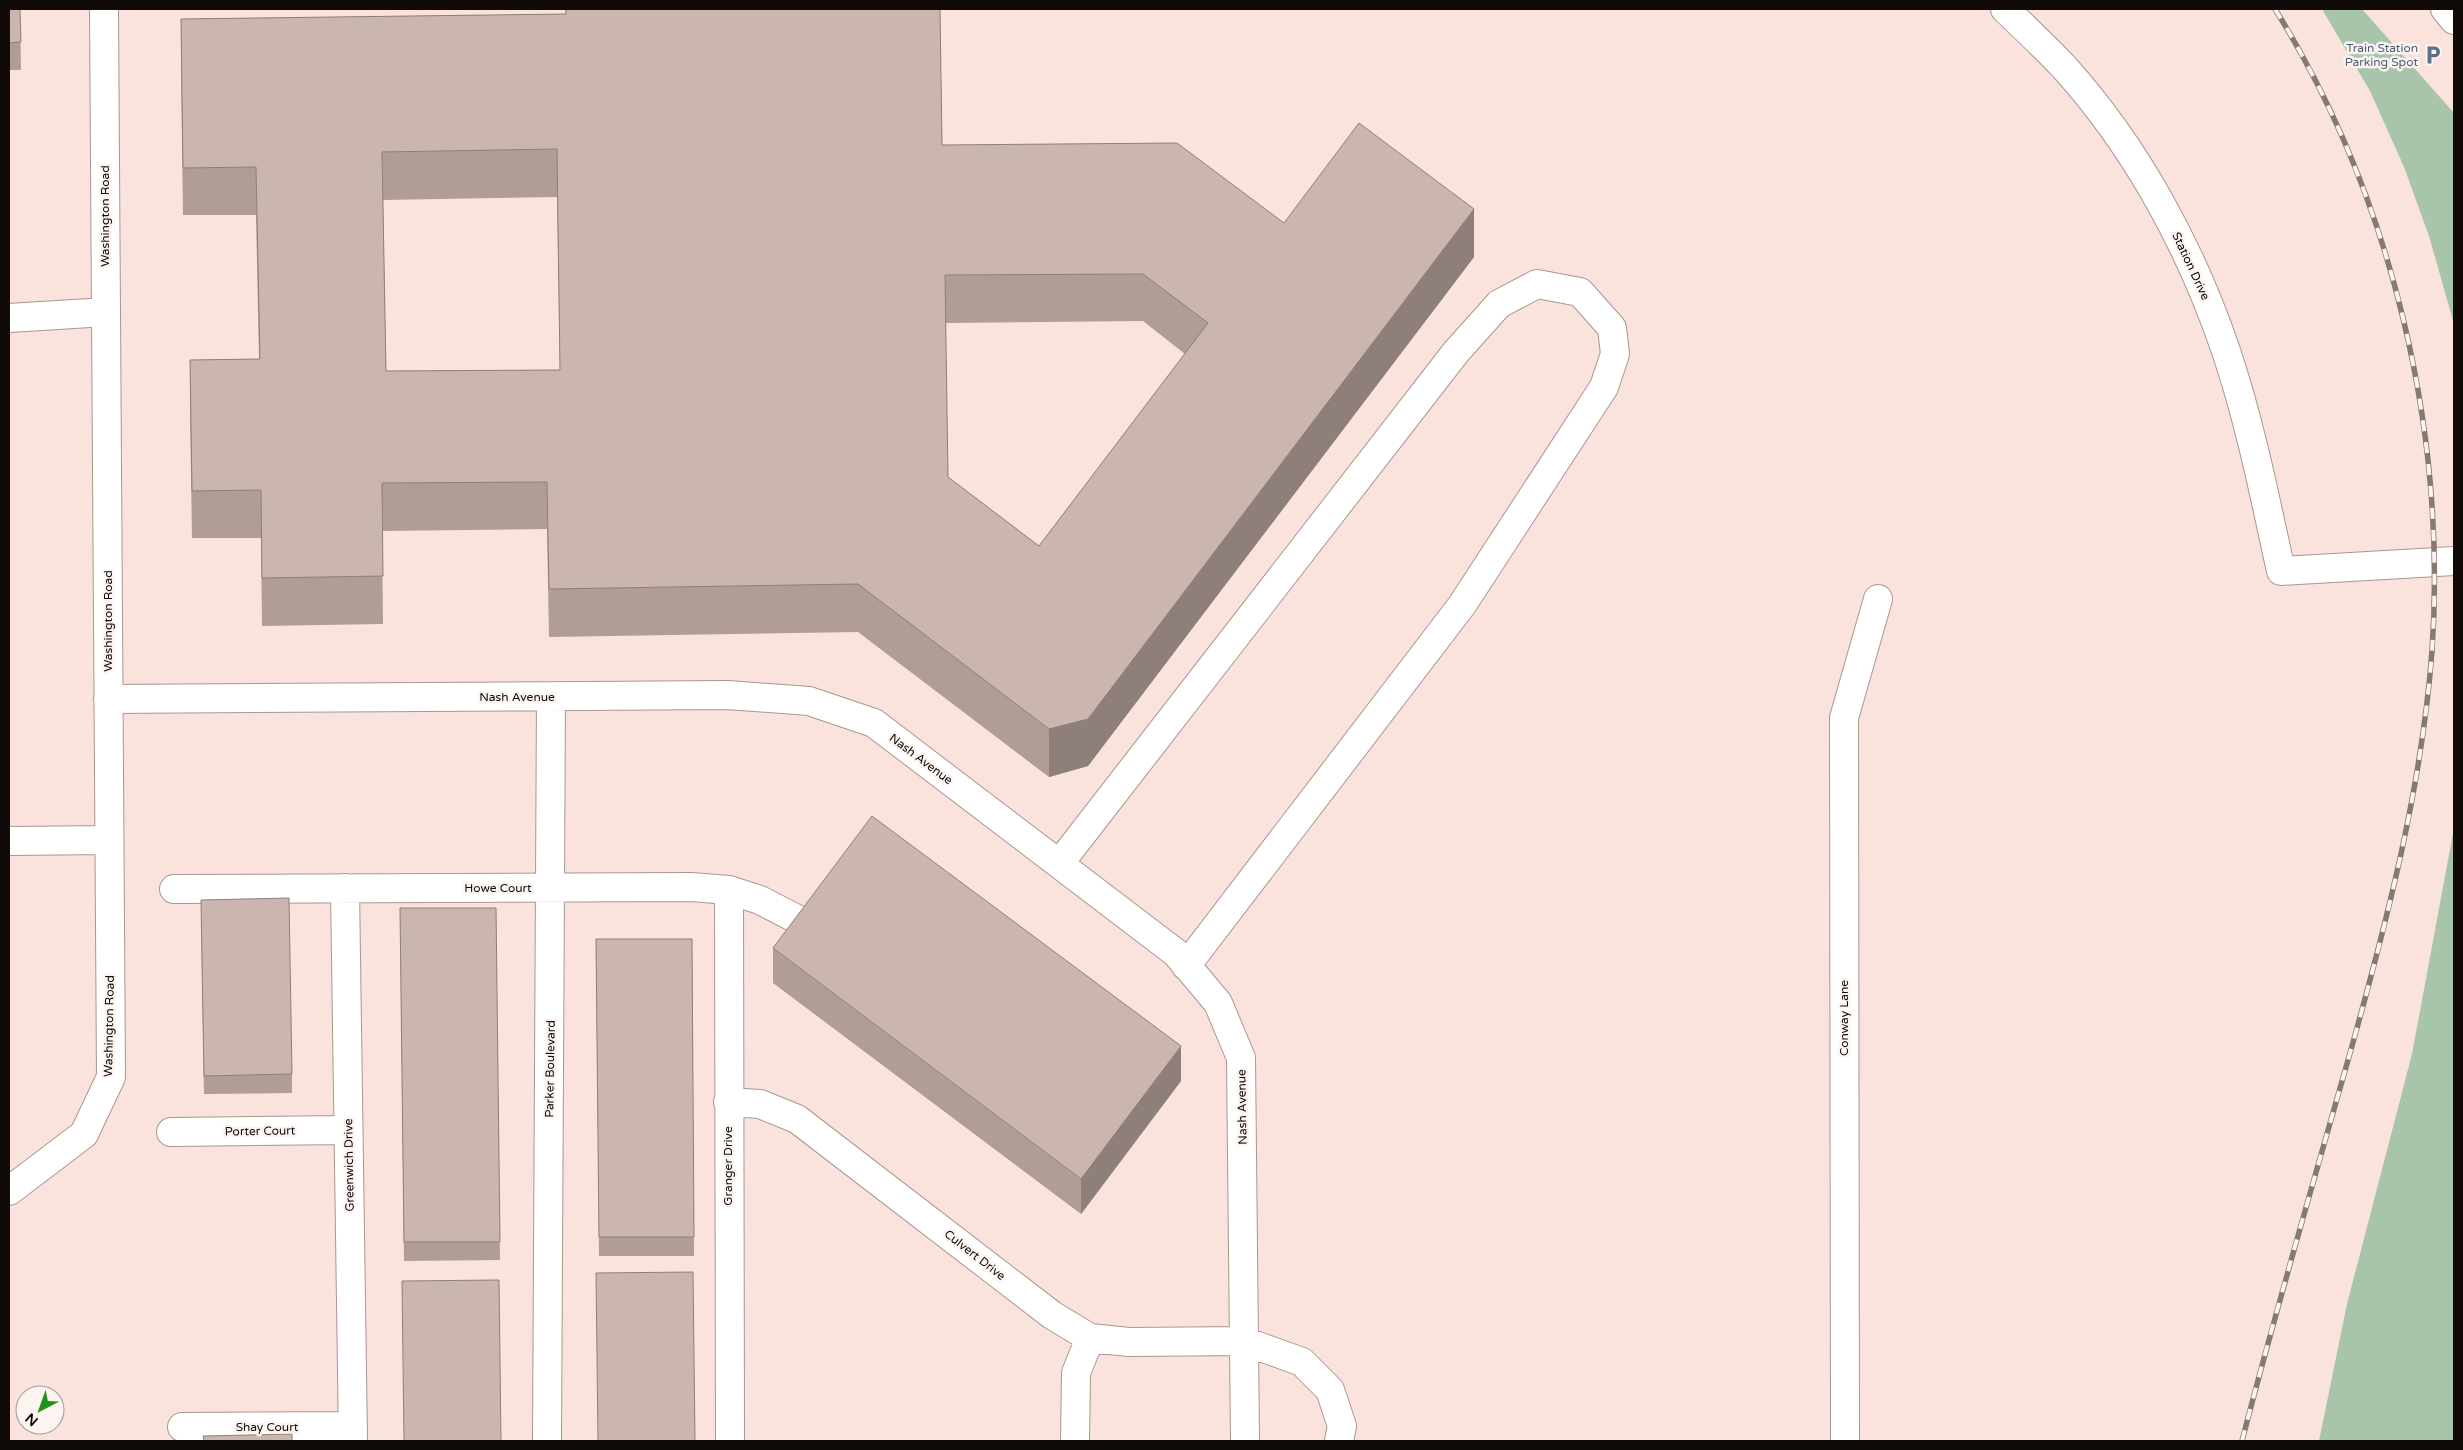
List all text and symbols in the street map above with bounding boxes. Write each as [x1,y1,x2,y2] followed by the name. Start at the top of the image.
[2345,41,2418,69] place label: Train Station Parking Spot
[2422,44,2444,66] parking icon: Train Station Parking Spot
[98,165,112,267] street label: Washington Road
[2169,230,2213,302] street label: Station Drive
[101,570,115,672] street label: Washington Road
[479,690,555,704] street label: Nash Avenue
[887,731,956,787] street label: Nash Avenue
[464,881,532,895] street label: Howe Court
[101,975,117,1077] street label: Washington Road
[1837,980,1851,1056] street label: Conway Lane
[542,1020,558,1118] street label: Parker Boulevard
[1234,1069,1250,1145] street label: Nash Avenue
[341,1118,357,1212] street label: Greenwich Drive
[225,1123,296,1139] street label: Porter Court
[721,1126,735,1206] street label: Granger Drive
[942,1227,1008,1283] street label: Culvert Drive
[15,1385,65,1435] north arrow
[22,1409,42,1430] text: N
[236,1420,299,1434] street label: Shay Court

